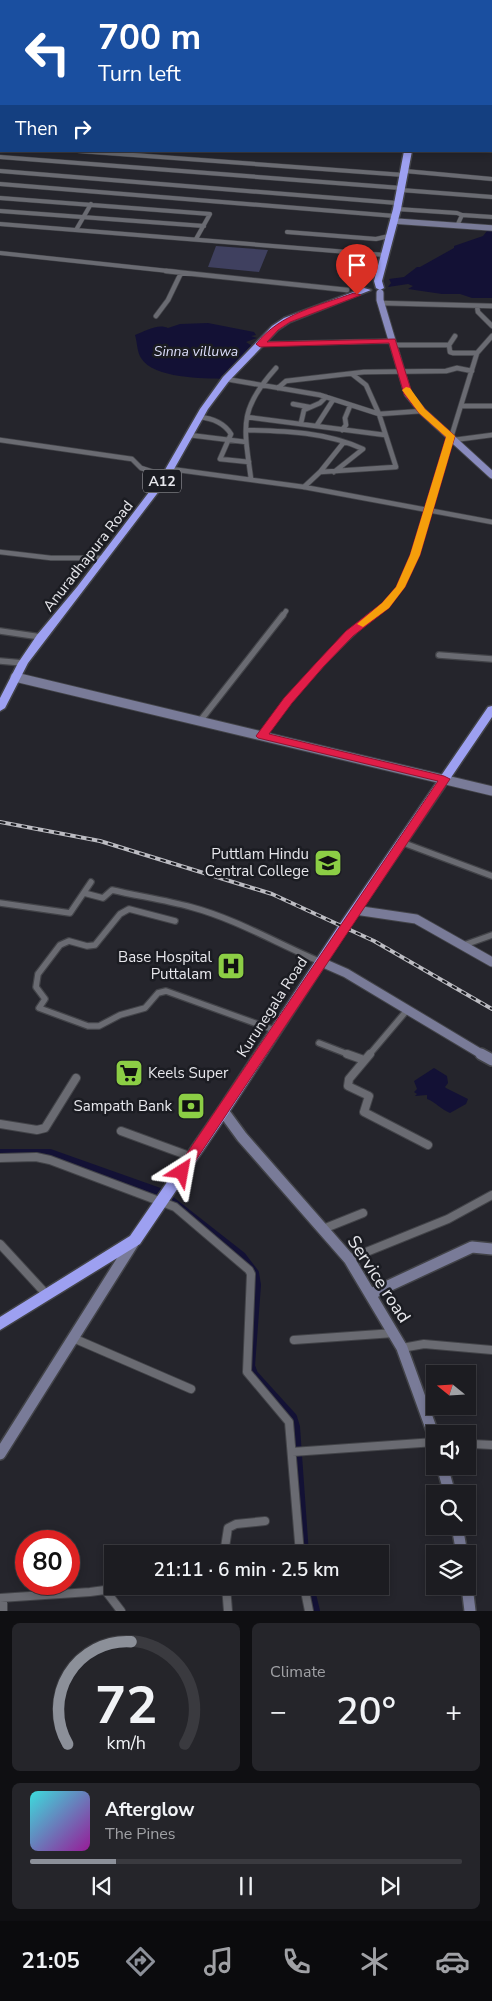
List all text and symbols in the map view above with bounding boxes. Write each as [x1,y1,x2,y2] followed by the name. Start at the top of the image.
[98,14,201,61] text: 700 m
[15,20,80,85] icon: left
[98,59,181,89] text: Turn left
[68,115,96,143] icon: right
[15,116,58,142] text: Then
[336,244,378,295] pin
[343,251,371,279] icon: arrive
[154,342,238,361] water label: Sinna villuwa
[143,470,181,492] road number: A12
[38,496,138,616] street label: Anuradhapura Road
[205,844,309,881] place label: Puttlam Hindu Central College
[313,848,343,878] school or university icon: Puttlam Hindu Central College
[118,947,213,984] place label: Base Hospital Puttalam
[216,951,246,981] hospital icon: Base Hospital Puttalam
[232,953,312,1061] street label: Kurunegala Road
[114,1058,144,1088] supermarket icon: Keels Super
[148,1063,229,1083] place label: Keels Super
[176,1091,206,1121] bank icon: Sampath Bank
[74,1096,172,1116] place label: Sampath Bank
[155,1145,207,1197] position arrow
[342,1231,416,1327] street label: Service road
[426,1365,476,1415] north arrow
[426,1365,476,1595] map controls
[426,1425,476,1475] button: sound
[426,1485,476,1535] button: search
[15,1530,80,1595] speed limit sign: 80
[426,1545,476,1595] button: layers
[153,1557,340,1583] text: 21:11 · 6 min · 2.5 km
[270,1661,325,1683] text: Climate
[95,1670,157,1741] text: 72
[336,1686,396,1737] text: 20°
[270,1693,287,1731] text: −
[445,1693,462,1731] text: +
[106,1731,146,1755] text: km/h
[105,1797,195,1823] text: Afterglow
[105,1823,175,1845] text: The Pines
[88,1872,116,1900] icon: previous
[232,1872,260,1900] icon: pause
[376,1872,404,1900] icon: next
[123,1944,158,1979] icon: directions
[201,1944,236,1979] icon: music
[279,1944,314,1979] icon: phone
[357,1944,392,1979] icon: climate
[435,1944,470,1979] icon: car
[22,1946,80,1976] text: 21:05

